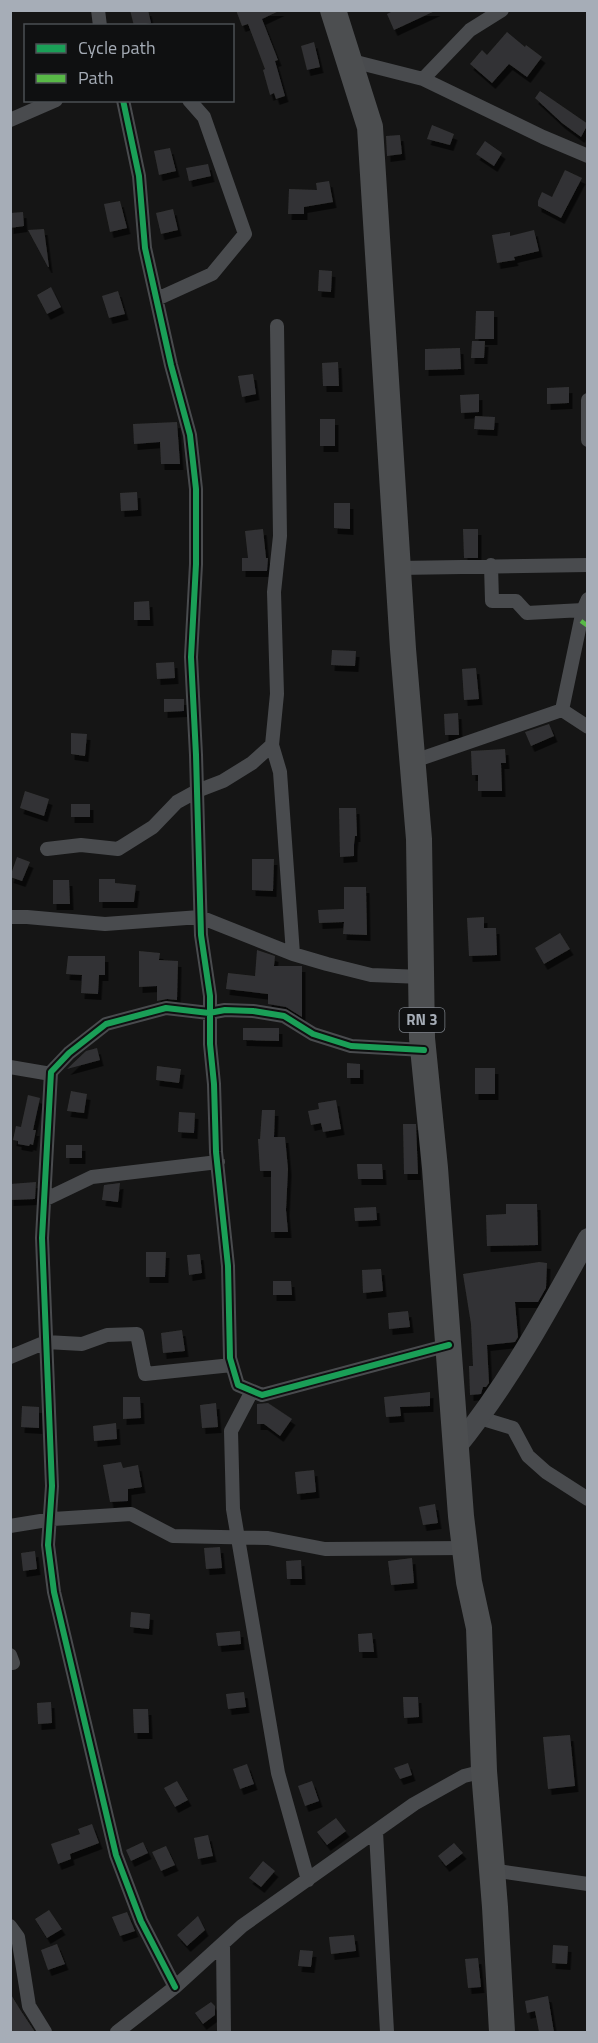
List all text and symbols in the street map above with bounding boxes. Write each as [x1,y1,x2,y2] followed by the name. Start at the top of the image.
[24,24,234,102] legend
[78,34,156,61] text: Cycle path
[78,64,114,91] text: Path
[400,1008,444,1032] road number: RN 3

